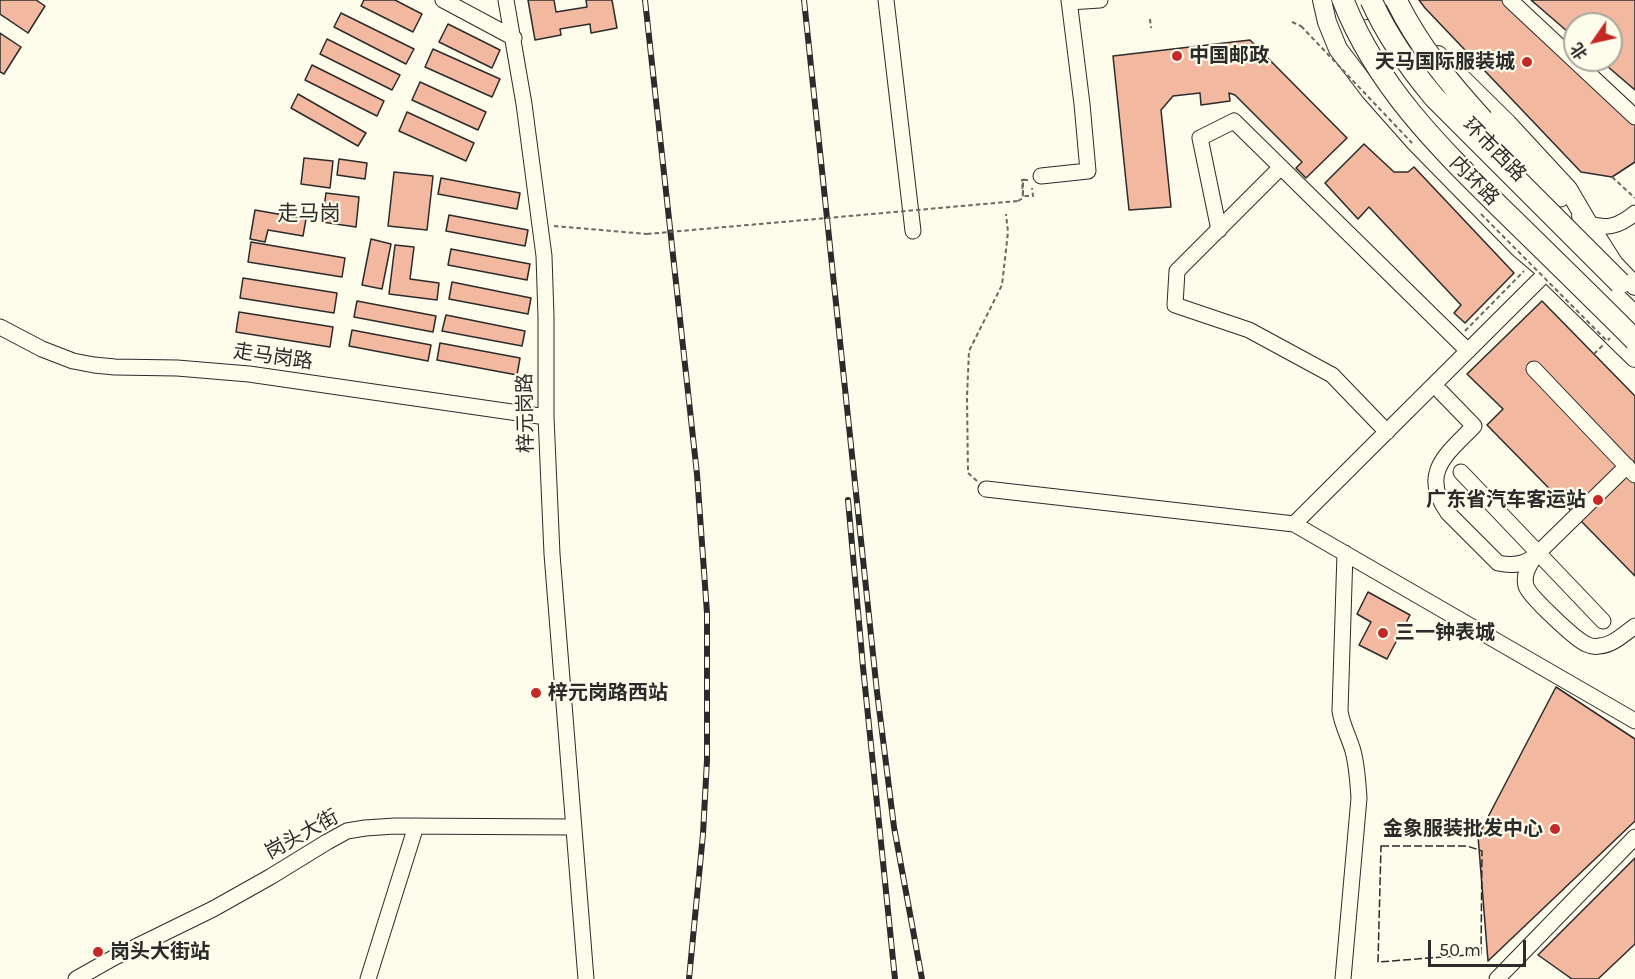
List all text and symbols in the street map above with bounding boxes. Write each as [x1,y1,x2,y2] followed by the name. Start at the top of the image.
[1563,12,1623,72] north arrow
[1567,39,1592,63] text: 北
[1189,44,1269,68] place label: 中国邮政
[1170,49,1184,63] marker: 中国邮政
[1375,50,1515,74] place label: 天马国际服装城
[1520,55,1534,69] marker: 天马国际服装城
[1457,113,1531,187] street label: 环市西路
[1444,151,1504,211] street label: 内环路
[278,201,340,227] district label: 走马岗
[232,340,314,374] street label: 走马岗路
[513,373,539,453] street label: 梓元岗路
[1426,488,1586,512] place label: 广东省汽车客运站
[1591,493,1605,507] marker: 广东省汽车客运站
[1395,621,1495,645] place label: 三一钟表城
[1376,626,1390,640] marker: 三一钟表城
[548,681,668,705] place label: 梓元岗路西站
[529,686,543,700] marker: 梓元岗路西站
[261,805,343,865] street label: 岗头大街
[1383,817,1543,841] place label: 金象服装批发中心
[1548,822,1562,836] marker: 金象服装批发中心
[1431,928,1528,966] scale bar
[1439,939,1481,961] text: 50 m
[110,940,210,964] place label: 岗头大街站
[91,945,105,959] marker: 岗头大街站

